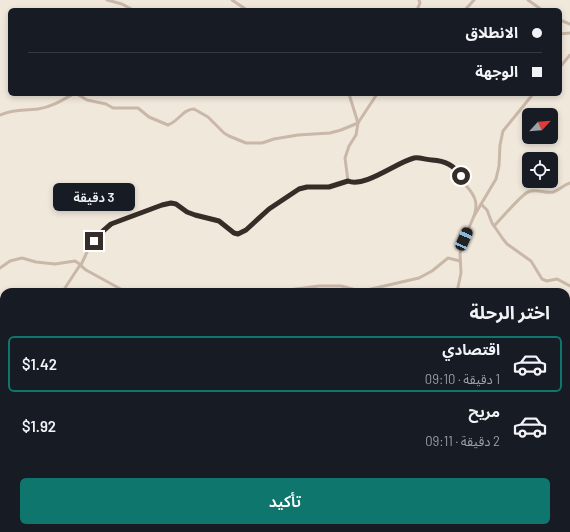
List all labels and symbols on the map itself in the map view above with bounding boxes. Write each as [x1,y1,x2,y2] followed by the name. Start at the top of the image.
[522,108,558,144] north arrow
[452,167,470,185] route start
[53,183,135,211] callout: 3 دقيقة
[454,226,474,252] car
[85,232,103,250] route end

